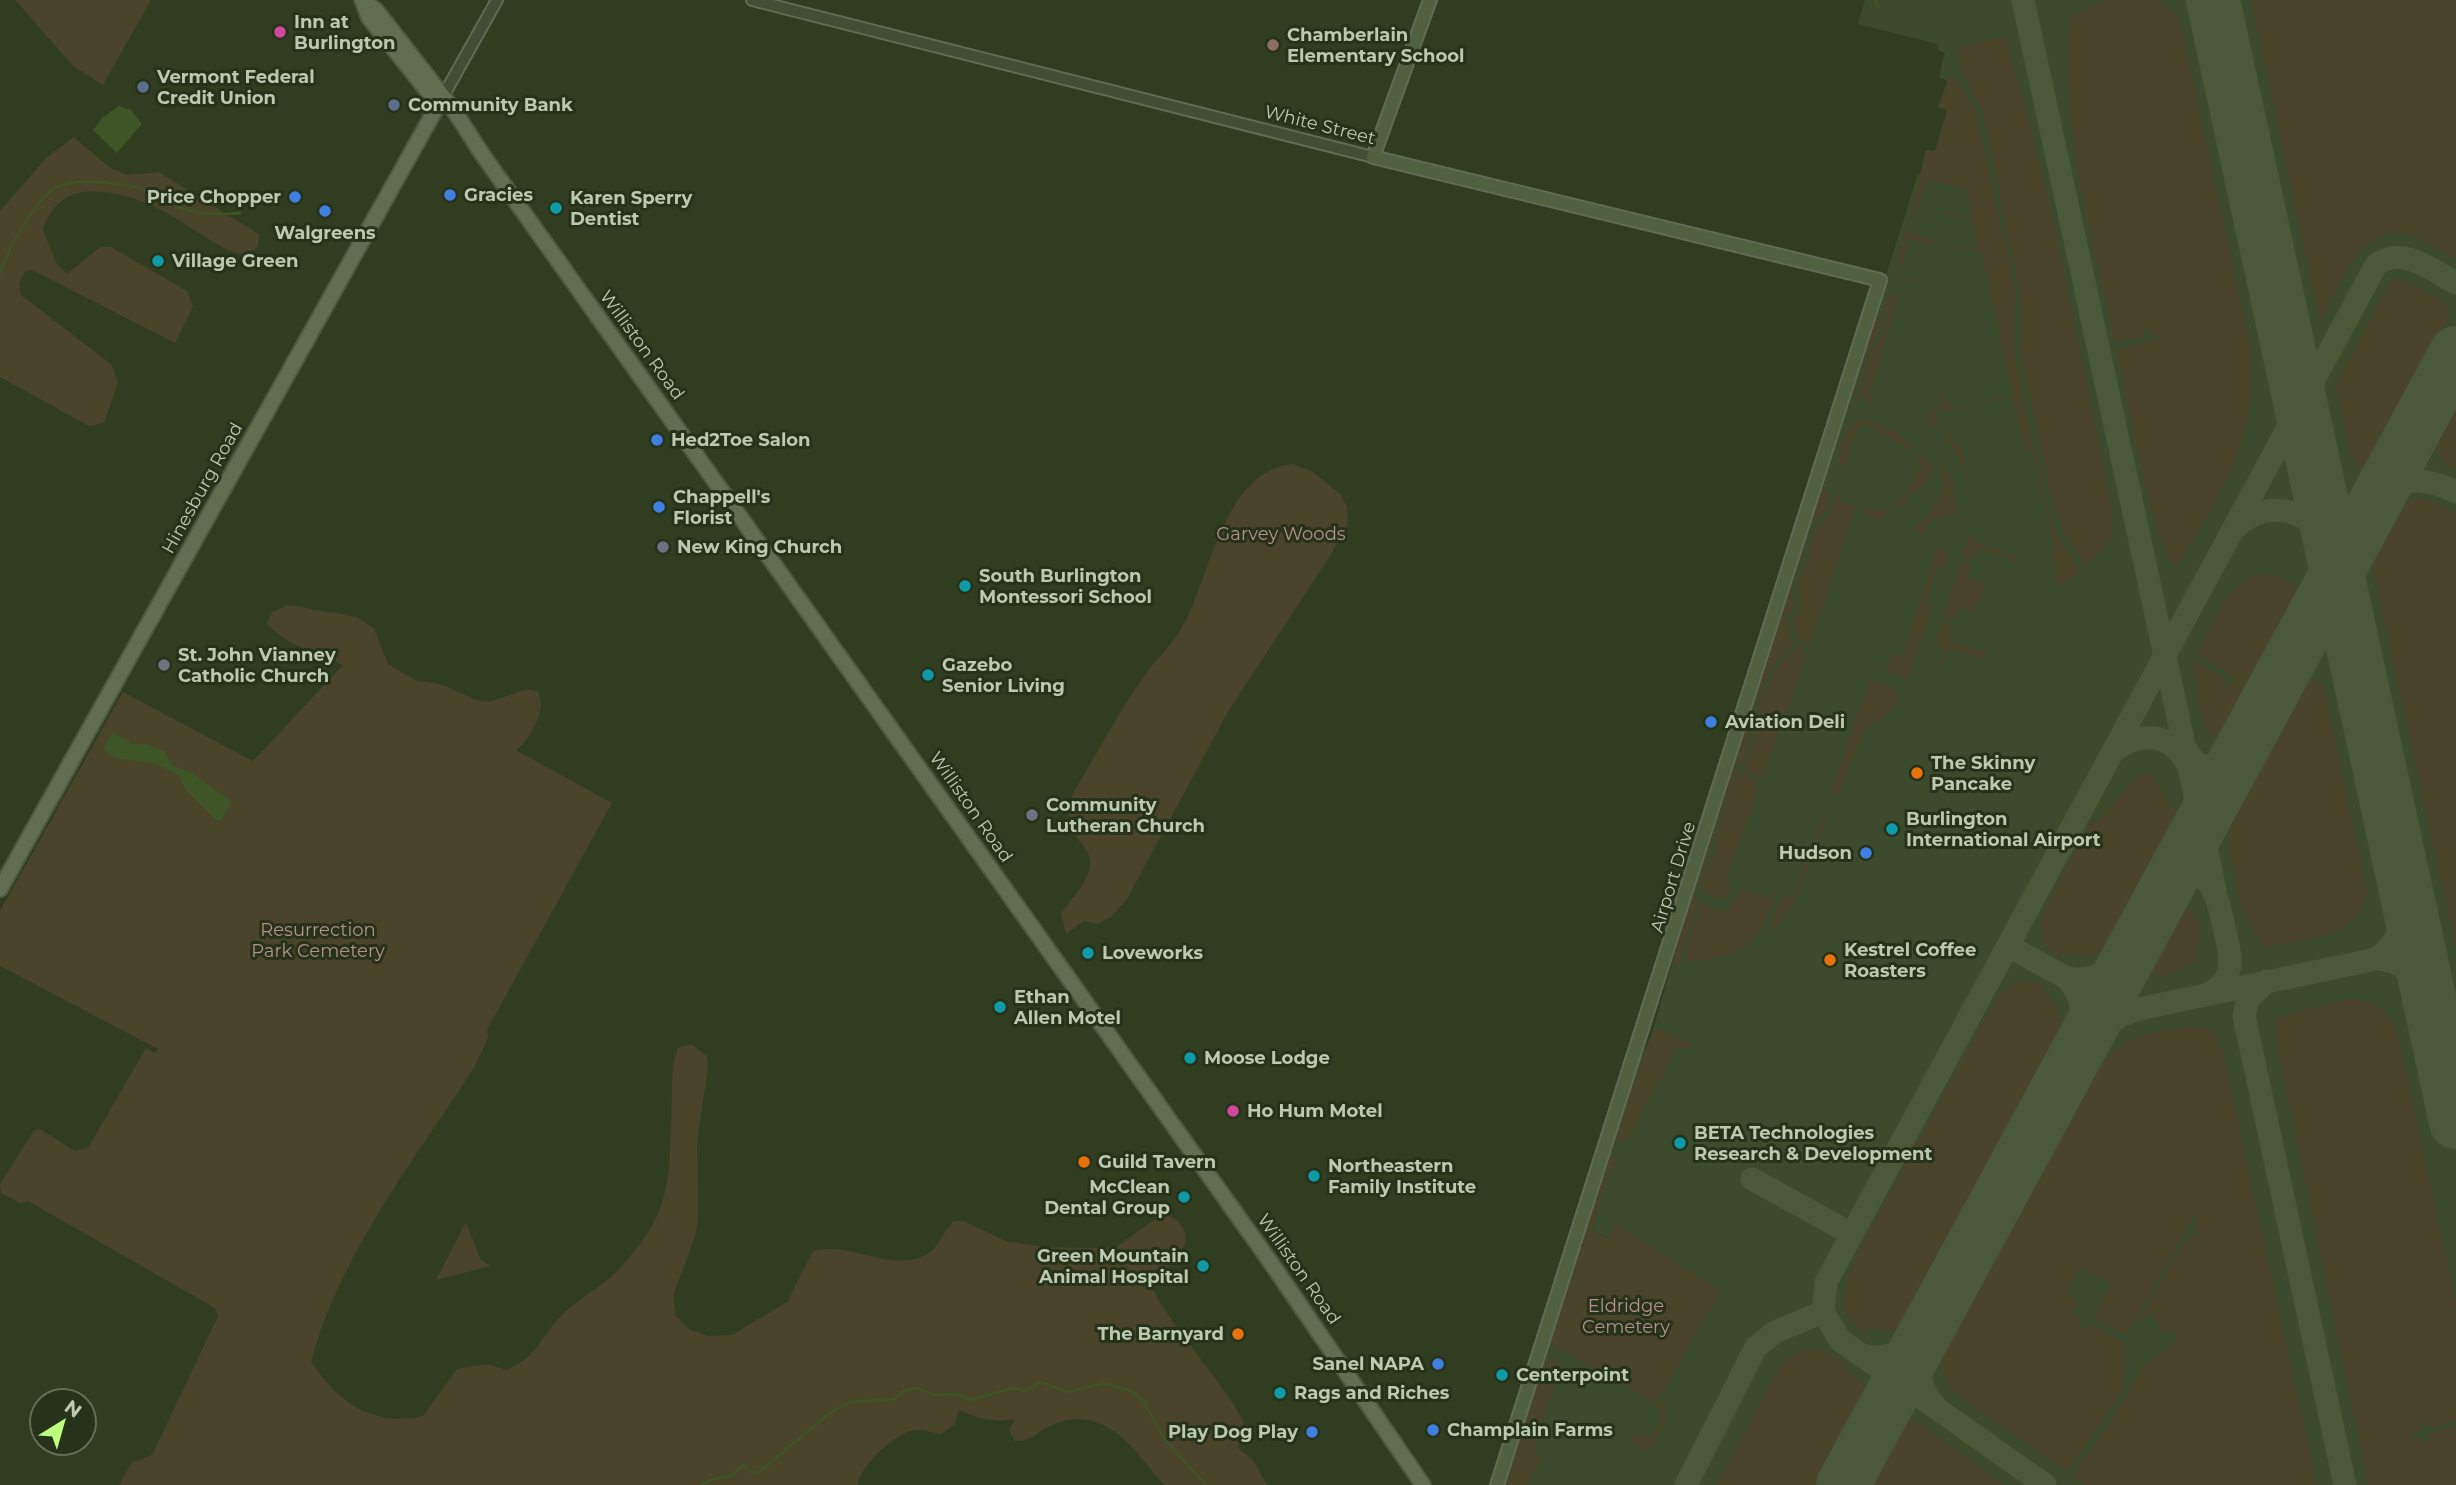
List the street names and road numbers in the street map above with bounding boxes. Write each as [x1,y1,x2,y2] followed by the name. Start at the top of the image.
[1262,101,1378,149] street label: White Street
[595,286,689,404] street label: Williston Road
[157,419,247,557] street label: Hinesburg Road
[925,747,1017,867] street label: Williston Road
[1646,819,1700,935] street label: Airport Drive
[1253,1209,1345,1329] street label: Williston Road

